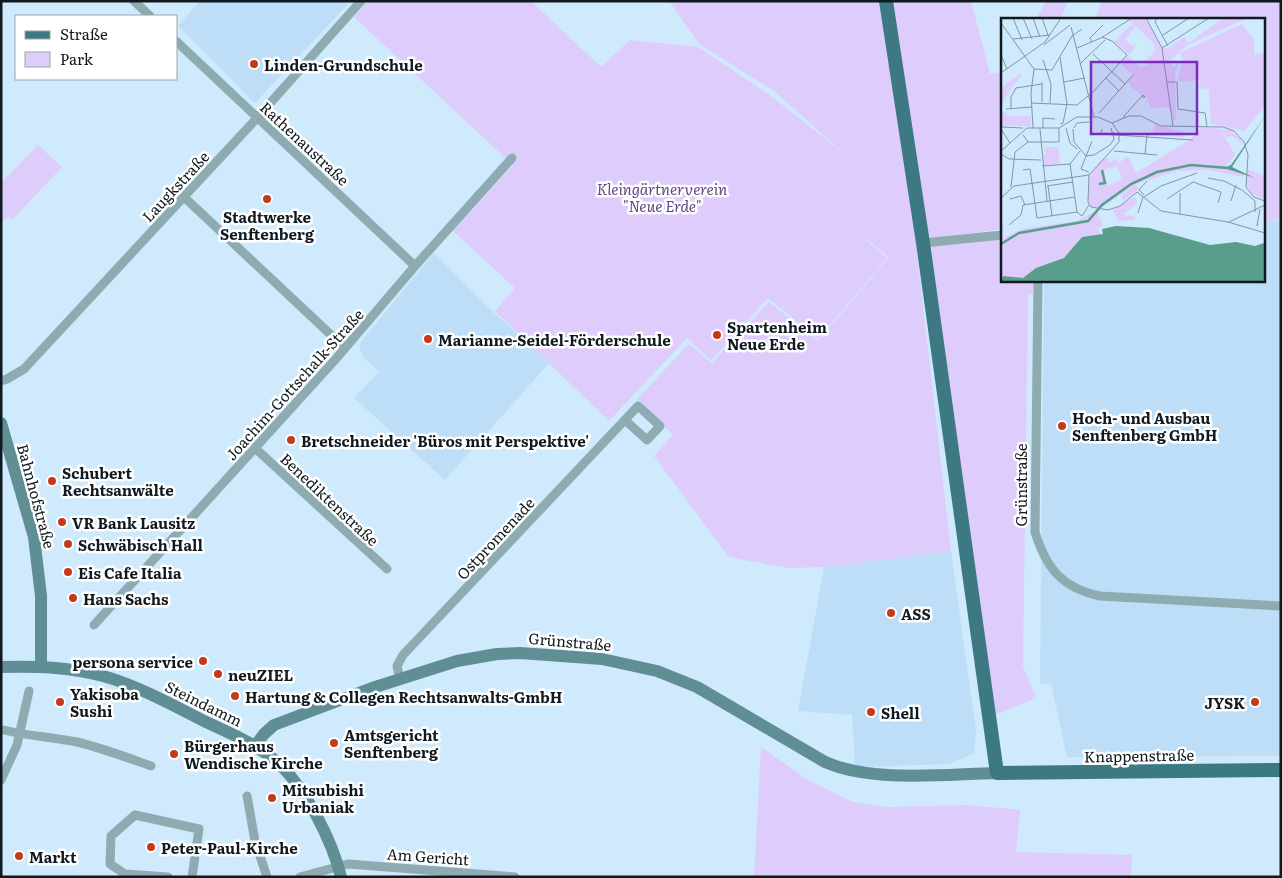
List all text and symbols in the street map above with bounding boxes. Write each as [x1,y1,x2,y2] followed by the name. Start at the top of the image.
[15,15,178,80] legend
[1001,18,1264,281] inset map
[60,22,108,45] text: Straße
[60,47,94,70] text: Park
[264,53,423,76] place label: Linden-Grundschule
[248,58,260,70] marker: Linden-Grundschule
[255,96,355,191] street label: Rathenaustraße
[136,145,214,227] street label: Laugkstraße
[597,177,727,217] park label: Kleingärtnerverein "Neue Erde"
[261,193,273,205] marker: Stadtwerke Senftenberg
[220,205,315,245] place label: Stadtwerke Senftenberg
[220,303,369,465] street label: Joachim-Gottschalk-Straße
[727,315,827,355] place label: Spartenheim Neue Erde
[438,328,671,351] place label: Marianne-Seidel-Förderschule
[711,329,723,341] marker: Spartenheim Neue Erde
[422,333,434,345] marker: Marianne-Seidel-Förderschule
[1072,406,1217,446] place label: Hoch- und Ausbau Senftenberg GmbH
[1056,420,1068,432] marker: Hoch- und Ausbau Senftenberg GmbH
[301,429,589,452] place label: Bretschneider 'Büros mit Perspektive'
[285,434,297,446] marker: Bretschneider 'Büros mit Perspektive'
[12,441,62,551] street label: Bahnhofstraße
[1009,443,1032,527] street label: Grünstraße
[276,447,385,551] street label: Benediktenstraße
[62,461,174,501] place label: Schubert Rechtsanwälte
[46,475,58,487] marker: Schubert Rechtsanwälte
[451,491,539,584] street label: Ostpromenade
[72,511,195,534] place label: VR Bank Lausitz
[56,516,68,528] marker: VR Bank Lausitz
[78,533,204,556] place label: Schwäbisch Hall
[62,538,74,550] marker: Schwäbisch Hall
[78,561,182,584] place label: Eis Cafe Italia
[62,566,74,578] marker: Eis Cafe Italia
[83,587,169,610] place label: Hans Sachs
[67,592,79,604] marker: Hans Sachs
[901,602,931,625] place label: ASS
[885,607,897,619] marker: ASS
[528,626,613,656] street label: Grünstraße
[73,650,193,673] place label: persona service
[197,655,209,667] marker: persona service
[228,663,293,686] place label: neuZIEL
[212,668,224,680] marker: neuZIEL
[161,674,247,732] street label: Steindamm
[70,682,139,722] place label: Yakisoba Sushi
[245,685,562,708] place label: Hartung & Collegen Rechtsanwalts-GmbH
[229,690,241,702] marker: Hartung & Collegen Rechtsanwalts-GmbH
[1205,691,1245,714] place label: JYSK
[54,696,66,708] marker: Yakisoba Sushi
[1249,696,1261,708] marker: JYSK
[881,701,920,724] place label: Shell
[865,706,877,718] marker: Shell
[344,723,439,763] place label: Amtsgericht Senftenberg
[184,734,323,774] place label: Bürgerhaus Wendische Kirche
[328,737,340,749] marker: Amtsgericht Senftenberg
[1084,743,1195,767] street label: Knappenstraße
[168,748,180,760] marker: Bürgerhaus Wendische Kirche
[282,778,364,818] place label: Mitsubishi Urbaniak
[266,792,278,804] marker: Mitsubishi Urbaniak
[161,836,298,859] place label: Peter-Paul-Kirche
[145,841,157,853] marker: Peter-Paul-Kirche
[386,842,470,870] street label: Am Gericht
[29,845,77,868] place label: Markt
[13,850,25,862] marker: Markt

